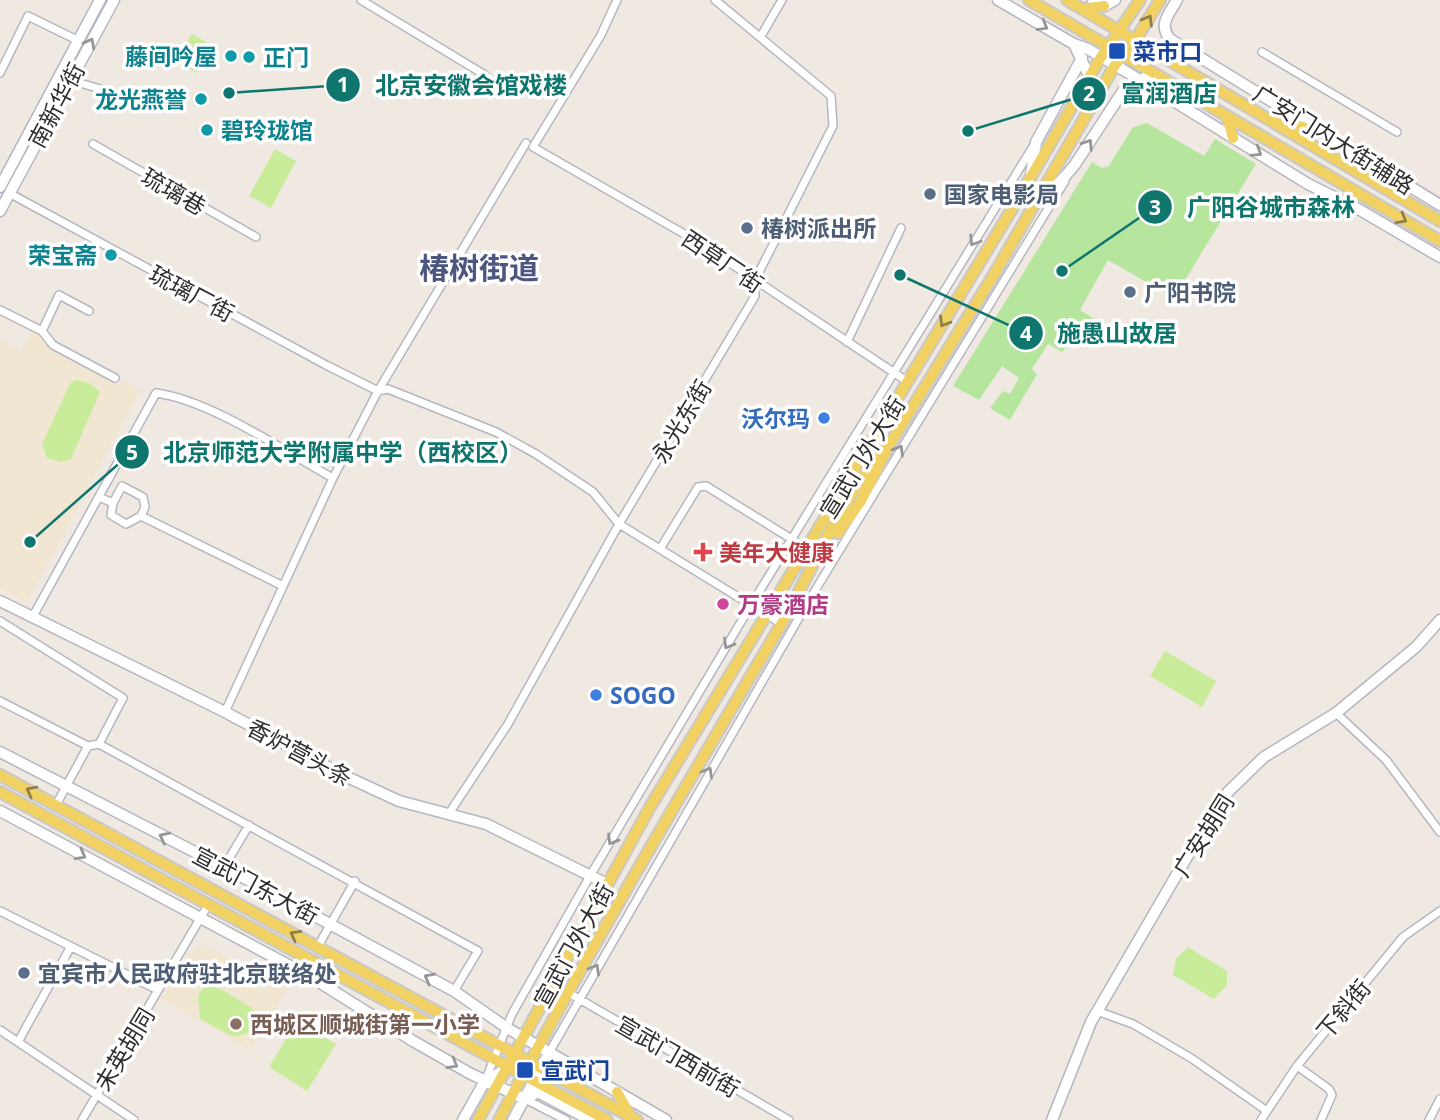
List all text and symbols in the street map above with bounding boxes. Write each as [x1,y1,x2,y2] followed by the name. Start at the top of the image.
[1140,14,1153,27] one-way arrow
[1035,18,1048,31] one-way arrow
[1133,35,1202,67] place label: 菜市口
[81,38,95,50] one-way arrow
[125,40,217,72] place label: 藤间吟屋
[263,41,309,73] place label: 正门
[1107,41,1127,61] marker: 菜市口
[223,48,239,64] marker: 藤间吟屋
[241,49,257,65] marker: 正门
[20,57,92,153] street label: 南新华街
[326,63,581,108] callout: 北京安徽会馆戏楼
[375,68,567,101] text: 北京安徽会馆戏楼
[337,70,349,98] text: 1
[1072,71,1231,116] callout: 富润酒店
[1121,76,1217,109] text: 富润酒店
[1248,77,1420,201] street label: 广安门内大街辅路
[1083,79,1095,107] text: 2
[95,83,187,115] place label: 龙光燕誉
[193,91,209,107] marker: 龙光燕誉
[221,114,313,146] place label: 碧玲珑馆
[199,122,215,138] marker: 碧玲珑馆
[1080,139,1093,152] one-way arrow
[1249,144,1262,157] one-way arrow
[136,160,212,222] street label: 琉璃巷
[944,178,1059,210] place label: 国家电影局
[1138,185,1369,230] callout: 广阳谷城市森林
[922,186,938,202] marker: 国家电影局
[1187,190,1355,223] text: 广阳谷城市森林
[1149,193,1161,221] text: 3
[1395,211,1408,224] one-way arrow
[761,212,876,244] place label: 椿树派出所
[739,220,755,236] marker: 椿树派出所
[676,222,770,300] street label: 西草厂街
[969,233,982,246] one-way arrow
[28,239,97,271] place label: 荣宝斋
[103,247,119,263] marker: 荣宝斋
[419,247,539,288] district label: 椿树街道
[144,257,240,329] street label: 琉璃厂街
[1144,276,1236,308] place label: 广阳书院
[1122,284,1138,300] marker: 广阳书院
[1008,311,1191,356] callout: 施愚山故居
[940,314,953,327] one-way arrow
[1057,316,1177,349] text: 施愚山故居
[1020,319,1032,347] text: 4
[644,373,718,469] street label: 永光东街
[812,390,912,524] street label: 宣武门外大街
[741,402,810,434] place label: 沃尔玛
[816,410,832,426] marker: 沃尔玛
[114,430,537,475] callout: 北京师范大学附属中学（西校区）
[163,435,523,468] text: 北京师范大学附属中学（西校区）
[126,438,138,466] text: 5
[891,444,904,457] one-way arrow
[719,536,834,568] place label: 美年大健康
[693,542,713,562] marker: 美年大健康
[737,588,829,620] place label: 万豪酒店
[715,596,731,612] marker: 万豪酒店
[723,637,736,650] one-way arrow
[610,679,676,711] place label: SOGO
[588,687,604,703] marker: SOGO
[242,711,358,793] street label: 香炉营头条
[700,766,713,779] one-way arrow
[26,786,38,800] one-way arrow
[1165,788,1241,882] street label: 广安胡同
[159,831,171,845] one-way arrow
[607,832,620,845] one-way arrow
[188,838,324,932] street label: 宣武门东大街
[74,847,87,860] one-way arrow
[526,877,620,1013] street label: 宣武门外大街
[290,930,302,944] one-way arrow
[38,957,337,989] place label: 宜宾市人民政府驻北京联络处
[586,964,599,977] one-way arrow
[16,965,32,981] marker: 宜宾市人民政府驻北京联络处
[1309,972,1377,1046] street label: 下斜街
[424,973,436,986] one-way arrow
[87,1001,161,1097] street label: 未英胡同
[250,1008,480,1040] place label: 西城区顺城街第一小学
[610,1008,746,1104] street label: 宣武门西前街
[228,1016,244,1032] marker: 西城区顺城街第一小学
[541,1054,610,1086] place label: 宣武门
[445,1056,458,1069] one-way arrow
[515,1060,535,1080] marker: 宣武门

